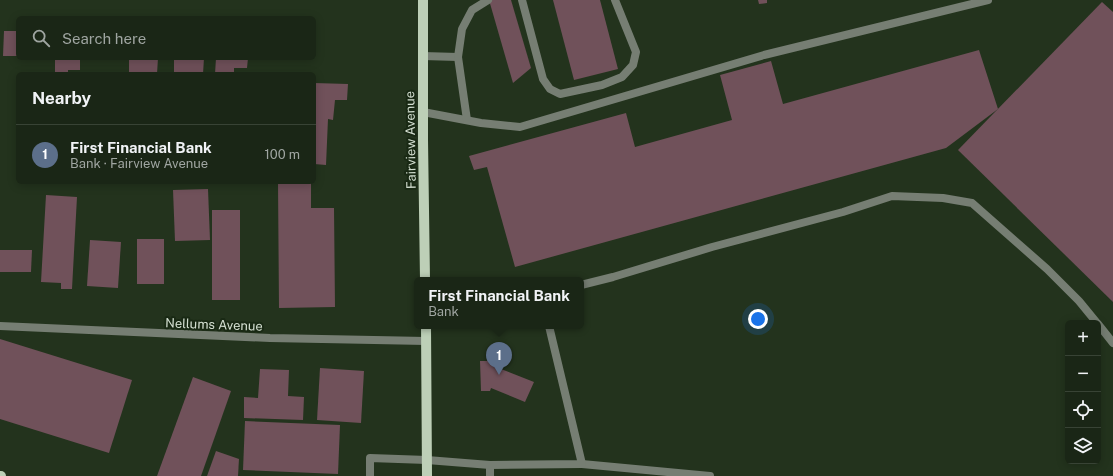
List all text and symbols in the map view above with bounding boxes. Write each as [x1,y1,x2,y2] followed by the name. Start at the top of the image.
[16,16,316,60] search box
[30,27,52,49] icon: search
[62,30,146,47] text: Search here
[32,88,91,108] text: Nearby
[402,91,419,189] street label: Fairview Avenue
[70,139,212,156] text: First Financial Bank
[42,147,48,162] text: 1
[264,147,300,162] text: 100 m
[70,156,208,171] text: Bank · Fairview Avenue
[414,277,584,329] popup
[428,287,570,304] text: First Financial Bank
[428,304,459,319] text: Bank
[748,309,768,329] your location
[165,315,263,334] street label: Nellums Avenue
[1065,320,1101,464] map controls
[1065,320,1101,356] button: +
[486,342,512,375] pin: 1
[1065,356,1101,392] button: −
[1065,392,1101,428] button: locate
[1065,428,1101,464] button: layers

